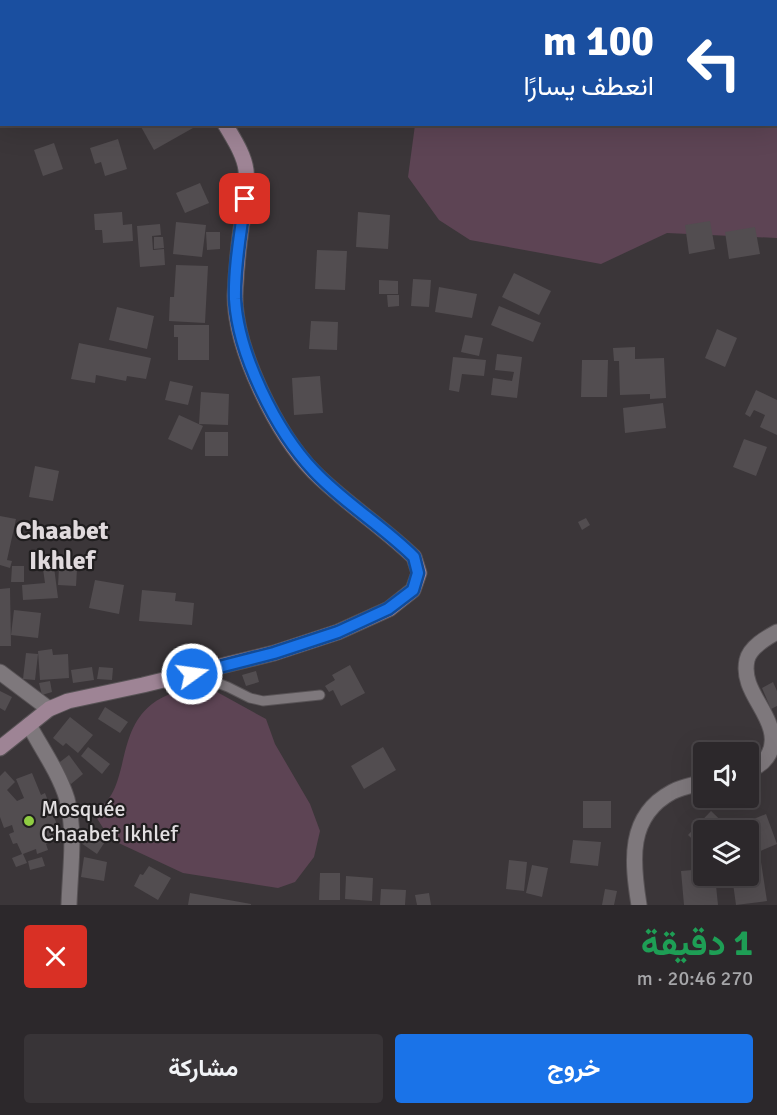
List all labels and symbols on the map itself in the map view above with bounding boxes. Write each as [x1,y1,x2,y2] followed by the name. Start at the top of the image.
[219,173,270,224] pin
[15,515,109,577] district label: Chaabet Ikhlef
[160,642,224,706] position arrow
[41,795,179,847] place label: Mosquée Chaabet Ikhlef
[22,814,36,828] marker: Mosquée Chaabet Ikhlef

